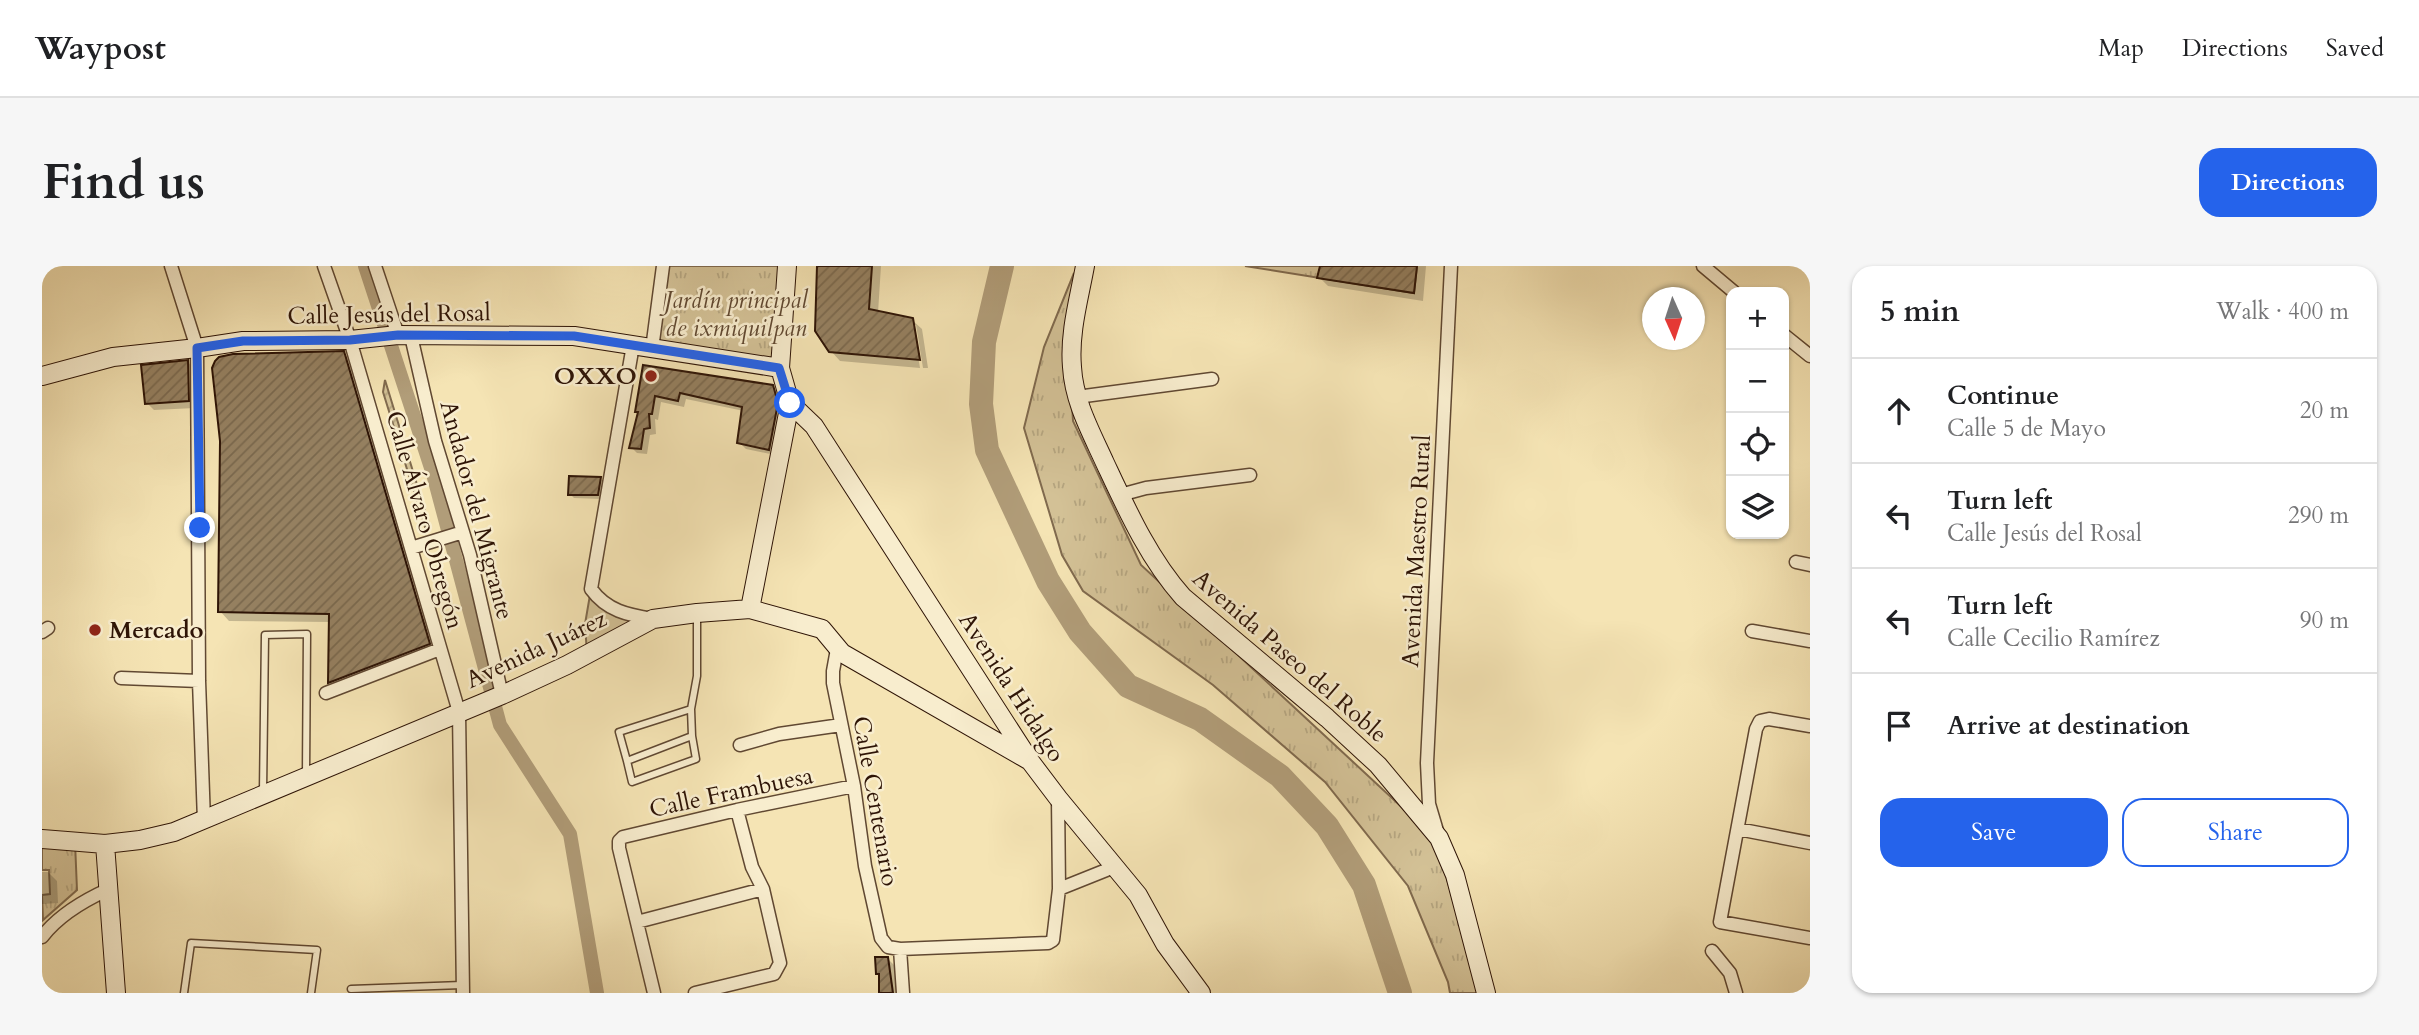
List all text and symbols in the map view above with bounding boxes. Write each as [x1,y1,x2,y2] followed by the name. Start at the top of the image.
[35,26,166,71] text: Waypost
[2098,32,2144,65] text: Map
[2182,32,2288,65] text: Directions
[2326,32,2384,65] text: Saved
[2199,148,2377,217] button: Directions
[42,149,205,216] text: Find us
[659,284,809,345] park label: Jardín principal de ixmiquilpan
[1642,287,1705,350] north arrow
[1726,287,1789,539] map controls
[1726,287,1789,350] button: +
[1880,291,1960,332] text: 5 min
[287,296,491,333] street label: Calle Jesús del Rosal
[2216,296,2349,327] text: Walk · 400 m
[1726,350,1789,413] button: −
[554,360,637,393] place label: OXXO
[643,368,659,384] marker: OXXO
[1947,378,2059,413] text: Continue
[774,387,805,418] route start
[1880,392,1918,430] icon: ahead
[2300,395,2349,426] text: 20 m
[431,397,522,623] street label: Andador del Migrante
[378,407,472,633] street label: Calle Álvaro Obregón
[1726,413,1789,476] button: locate
[1947,413,2106,444] text: Calle 5 de Mayo
[1394,434,1439,668] street label: Avenida Maestro Rural
[1726,476,1789,539] button: layers
[1947,483,2052,518] text: Turn left
[1880,497,1918,535] icon: left
[2288,500,2349,531] text: 290 m
[184,512,215,543] route end
[1947,518,2142,549] text: Calle Jesús del Rosal
[1185,562,1394,750] street label: Avenida Paseo del Roble
[1947,588,2052,623] text: Turn left
[460,602,612,697] street label: Avenida Juárez
[1880,602,1918,640] icon: left
[2300,605,2349,636] text: 90 m
[951,606,1072,769] street label: Avenida Hidalgo
[109,614,204,647] place label: Mercado
[87,622,103,638] marker: Mercado
[1947,623,2160,654] text: Calle Cecilio Ramírez
[1880,707,1918,745] icon: arrive
[1947,708,2190,743] text: Arrive at destination
[844,713,907,889] street label: Calle Centenario
[646,759,817,826] street label: Calle Frambuesa
[1880,798,2108,867] button: Save
[2122,798,2349,867] button: Share

